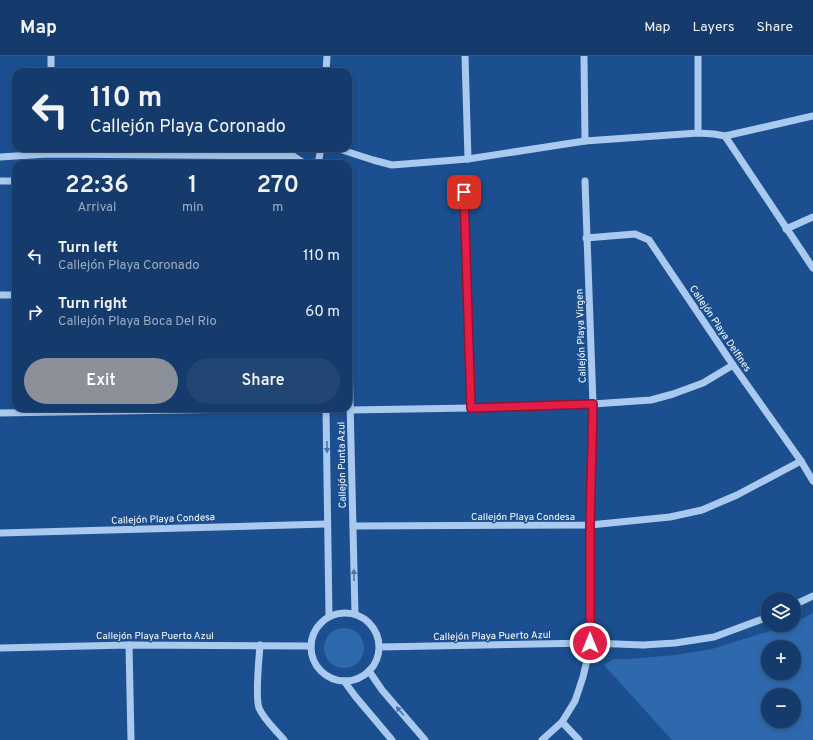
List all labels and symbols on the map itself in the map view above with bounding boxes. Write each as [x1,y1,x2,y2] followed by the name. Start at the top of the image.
[447,175,481,209] pin
[686,283,754,375] street label: Callejón Playa Delfines
[573,289,590,383] street label: Callejón Playa Virgen
[335,421,350,508] street label: Callejón Punta Azul
[323,441,330,453] one-way arrow
[111,511,215,528] street label: Callejón Playa Condesa
[471,511,575,524] street label: Callejón Playa Condesa
[351,568,357,581] one-way arrow
[569,622,611,664] position arrow
[433,629,551,644] street label: Callejón Playa Puerto Azul
[96,630,214,643] street label: Callejón Playa Puerto Azul
[395,705,404,716] one-way arrow

